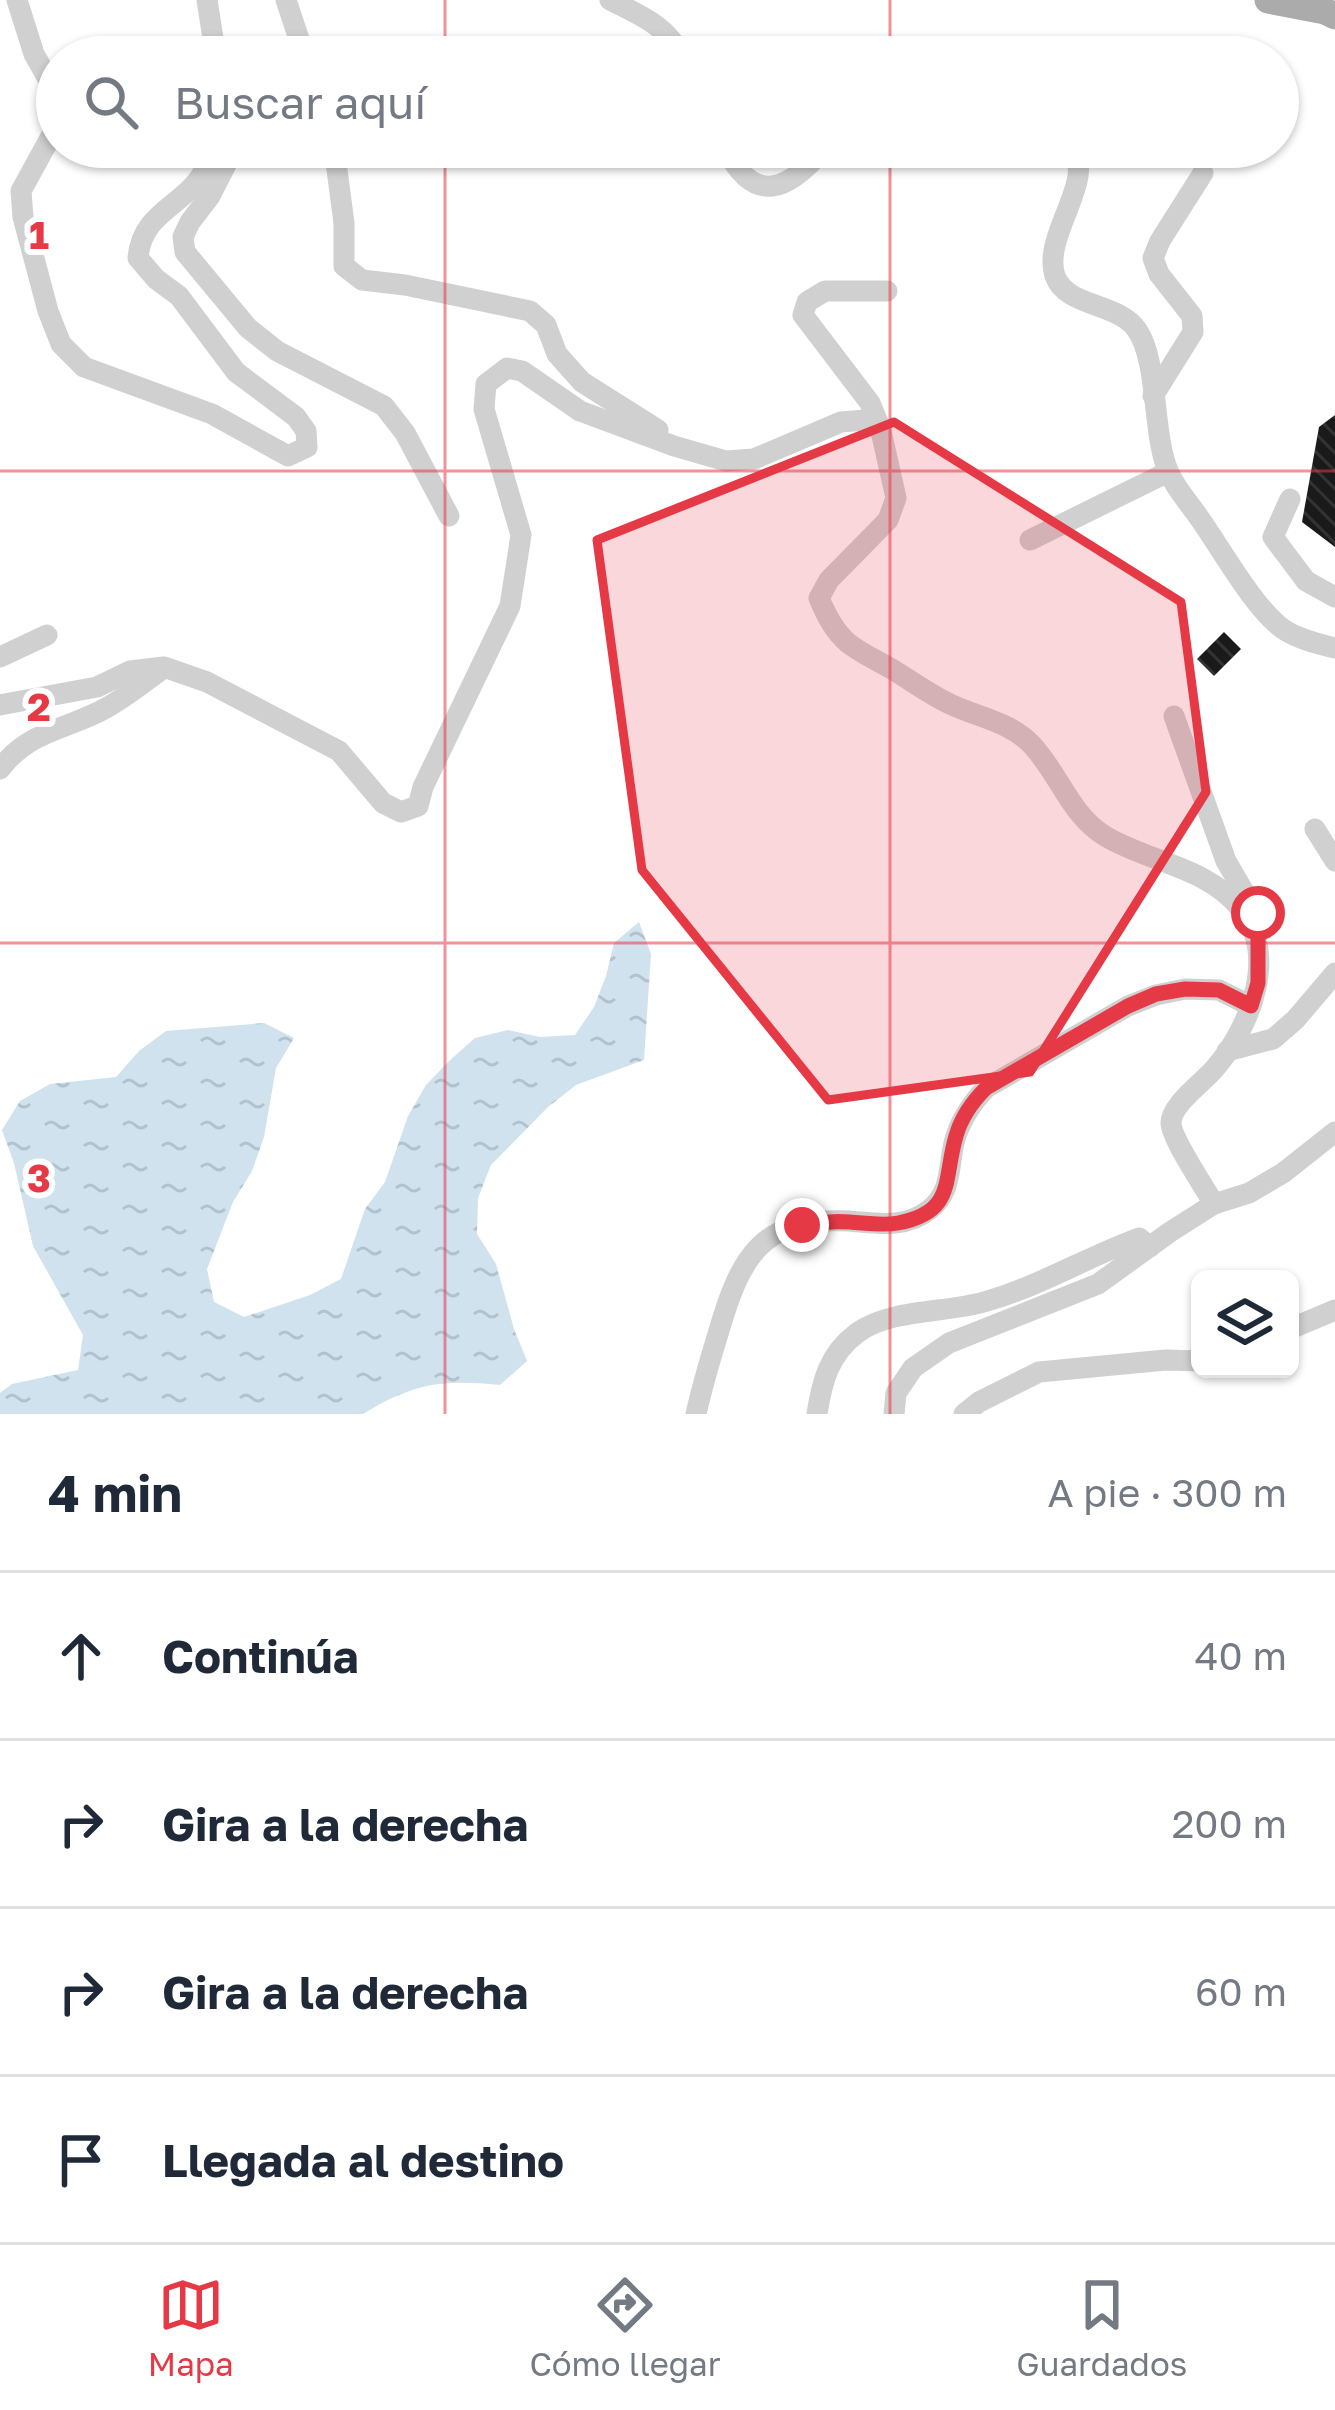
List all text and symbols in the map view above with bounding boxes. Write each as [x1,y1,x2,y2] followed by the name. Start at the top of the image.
[36,36,1299,168] search box
[78,69,144,135] icon: search
[174,75,426,129] text: Buscar aquí
[29,211,49,258] text: 1
[27,683,51,730] text: 2
[1231,886,1285,940] route start
[27,1154,51,1201] text: 3
[775,1198,829,1252] route end
[1191,1270,1299,1378] map controls
[1191,1270,1299,1378] button: layers
[48,1462,182,1523] text: 4 min
[1047,1469,1287,1516] text: A pie · 300 m
[48,1623,114,1689] icon: ahead
[162,1629,359,1683] text: Continúa
[1195,1632,1287,1679] text: 40 m
[48,1791,114,1857] icon: right
[162,1797,528,1851] text: Gira a la derecha
[1172,1800,1287,1847] text: 200 m
[48,1959,114,2025] icon: right
[162,1965,528,2019] text: Gira a la derecha
[1195,1968,1287,2015] text: 60 m
[48,2127,114,2193] icon: arrive
[162,2133,564,2187] text: Llegada al destino
[148,2272,234,2383] tab: Mapa
[529,2272,721,2383] tab: Cómo llegar
[1016,2272,1187,2383] tab: Guardados

